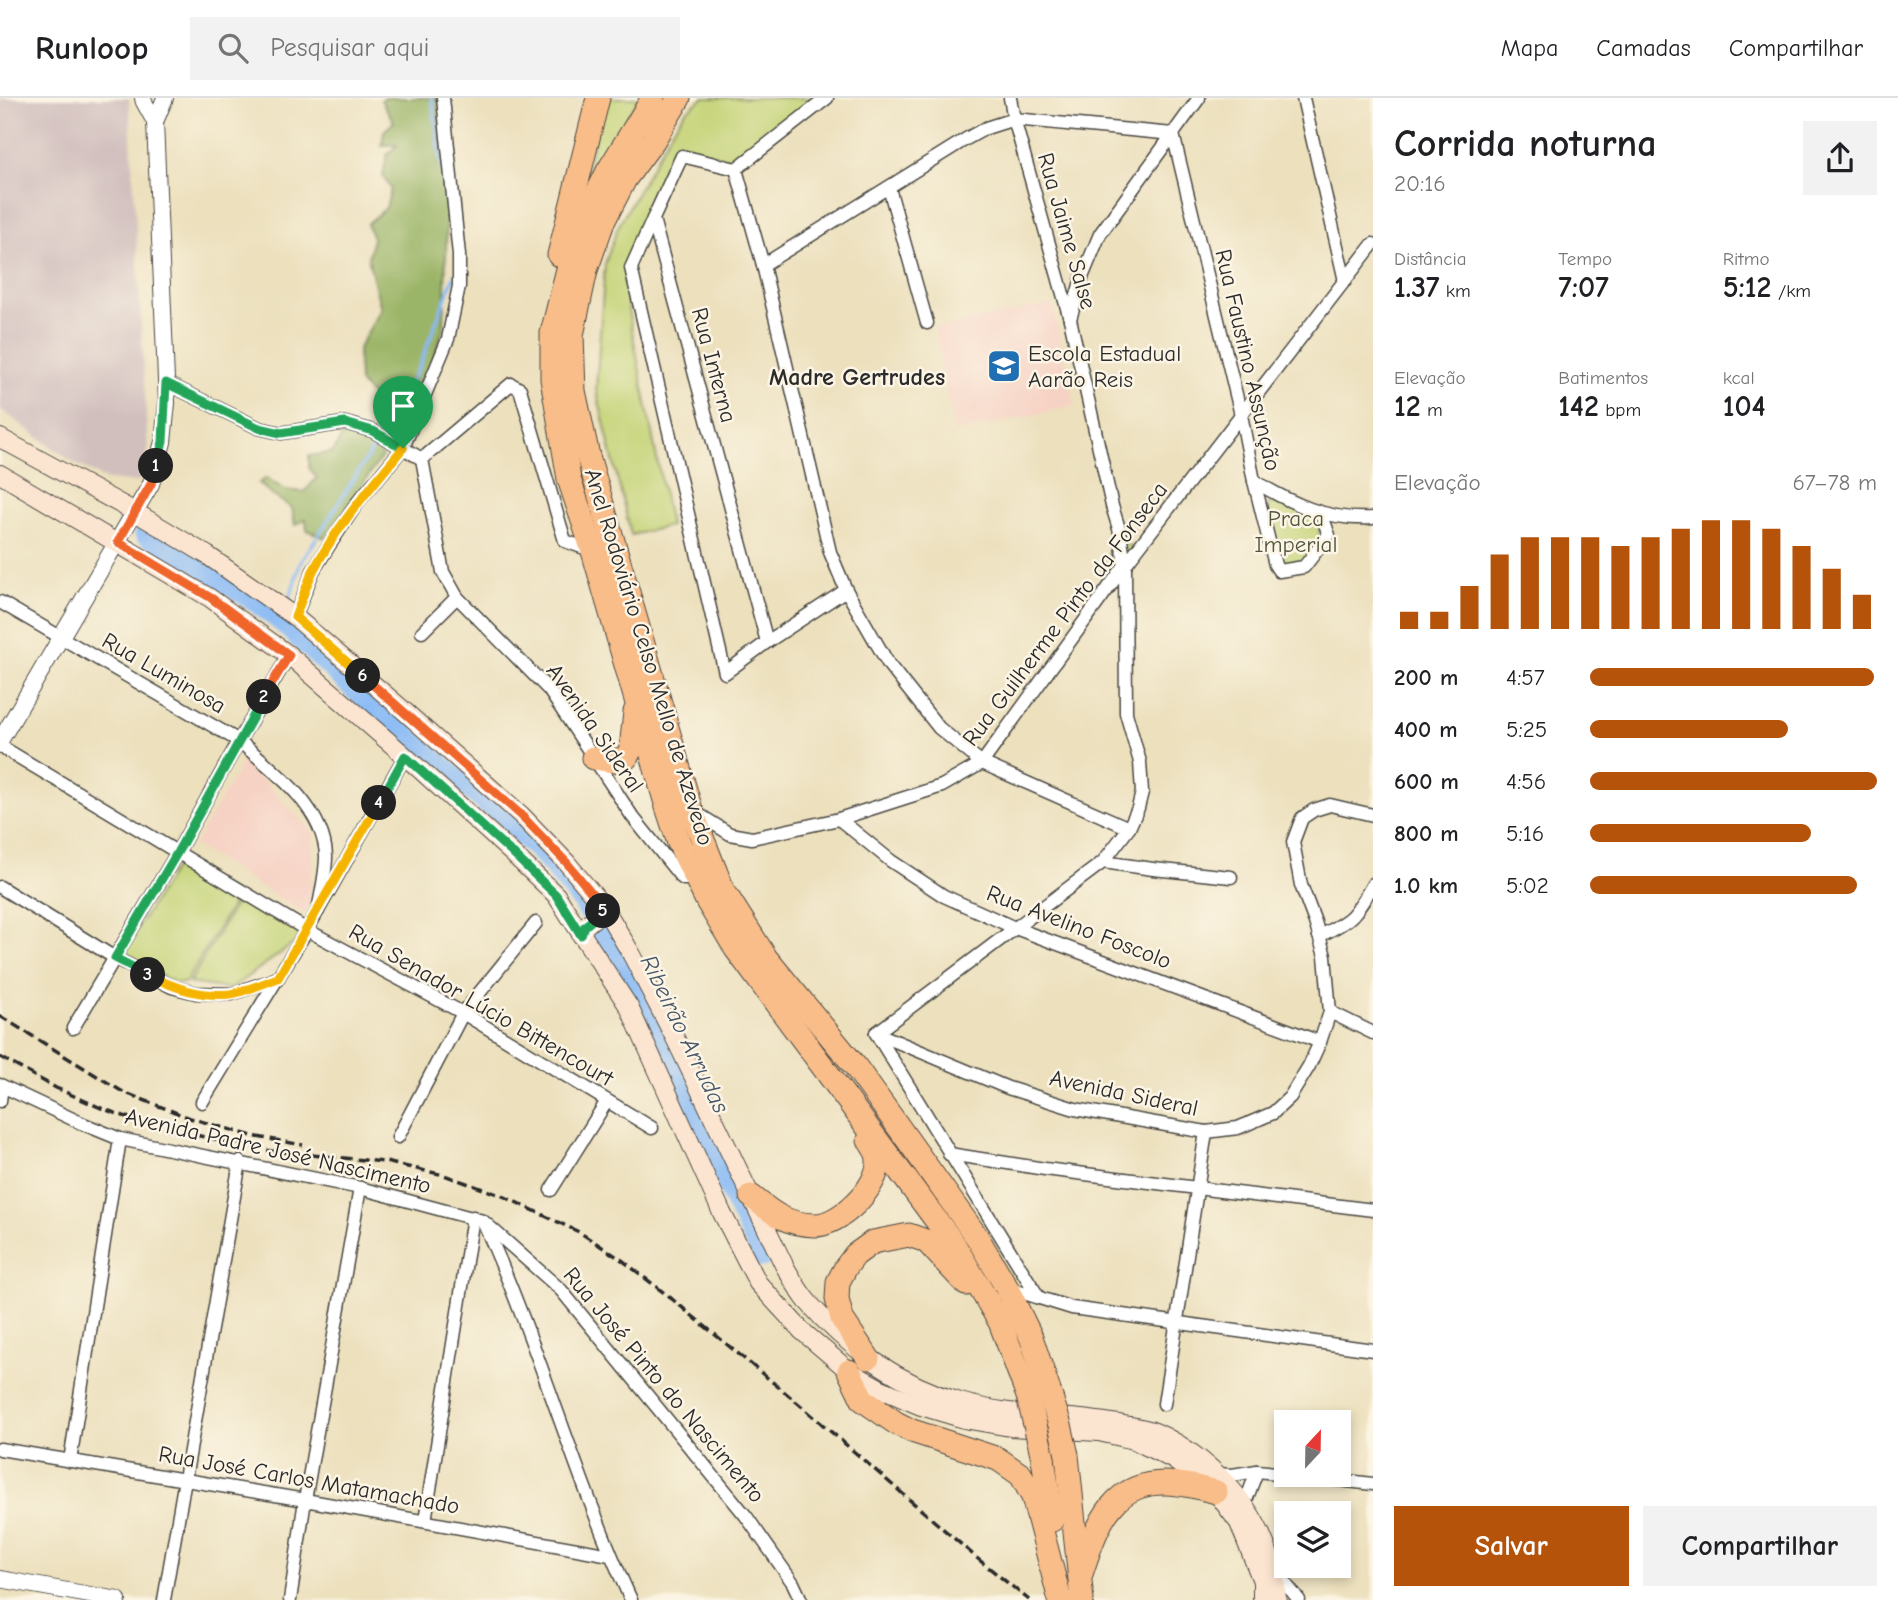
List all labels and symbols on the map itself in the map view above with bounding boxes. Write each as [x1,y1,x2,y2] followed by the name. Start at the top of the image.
[1032,150,1102,312] street label: Rua Jaime Salse
[1209,247,1287,473] street label: Rua Faustino Assunção
[686,305,742,425] street label: Rua Interna
[1028,340,1181,393] place label: Escola Estadual Aarão Reis
[985,347,1023,385] school or university icon: Escola Estadual Aarão Reis
[769,363,945,391] district label: Madre Gertrudes
[373,376,433,448] pin
[138,448,174,484] pin: 1
[579,465,719,849] street label: Anel Rodoviário Celso Mello de Azevedo
[957,477,1173,751] street label: Rua Guilherme Pinto da Fonseca
[1254,505,1338,558] park label: Praca Imperial
[97,627,231,719] street label: Rua Luminosa
[346,658,380,694] pin: 6
[541,658,649,798] street label: Avenida Sideral
[246,680,282,714] pin: 2
[362,786,396,820] pin: 4
[983,879,1175,975] street label: Rua Avelino Foscolo
[586,894,620,928] pin: 5
[344,918,619,1093] street label: Rua Senador Lúcio Bittencourt
[635,950,735,1118] water label: Ribeirão Arrudas
[130,958,166,992] pin: 3
[1047,1064,1201,1122] street label: Avenida Sideral
[122,1103,434,1199] street label: Avenida Padre José Nascimento
[558,1262,770,1508] street label: Rua José Pinto do Nascimento
[1274,1410,1351,1488] north arrow
[156,1440,462,1520] street label: Rua José Carlos Matamachado

